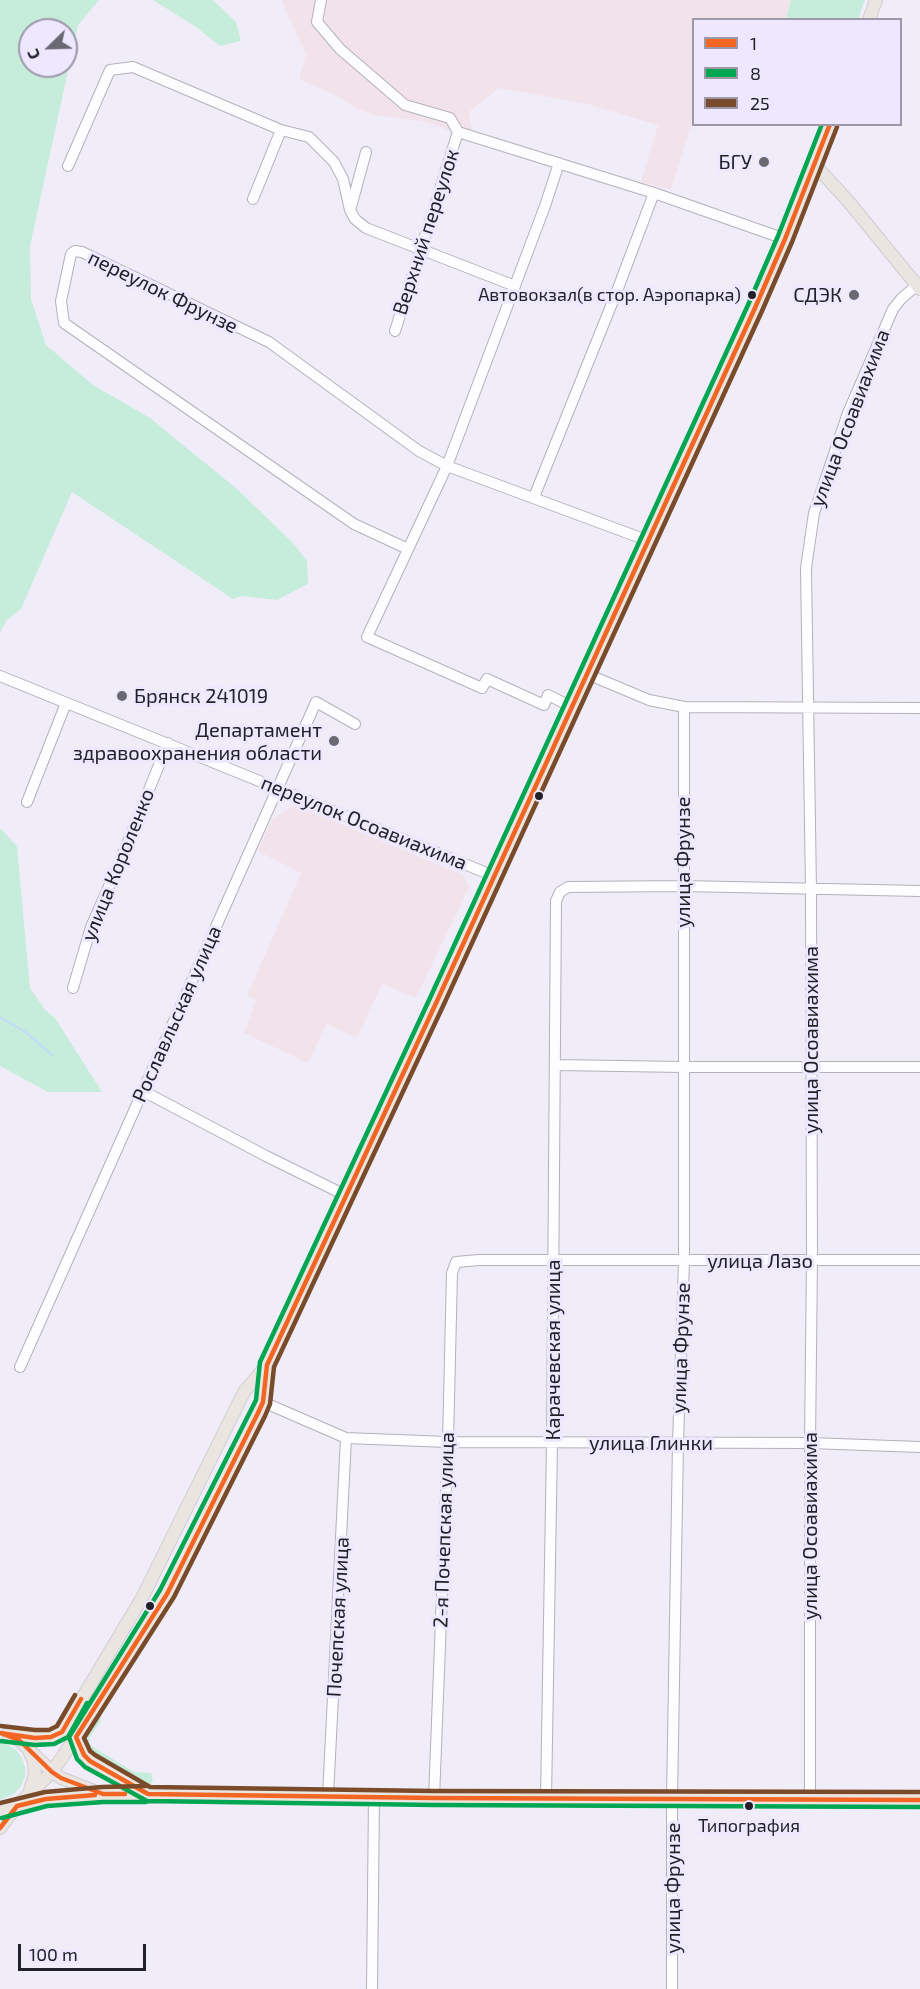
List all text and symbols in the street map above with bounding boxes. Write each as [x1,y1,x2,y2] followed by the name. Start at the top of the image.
[18,18,78,78] north arrow
[692,18,902,126] legend
[750,32,757,54] text: 1
[22,46,43,63] text: С
[750,62,761,84] text: 8
[750,92,770,114] text: 25
[388,146,464,318] street label: Верхний переулок
[718,150,752,174] place label: БГУ
[757,155,771,169] marker: БГУ
[84,245,242,339] street label: переулок Фрунзе
[793,283,842,307] place label: СДЭК
[478,284,741,306] place label: Автовокзал(в стор. Аэропарка)
[847,288,861,302] marker: СДЭК
[746,289,758,301] marker: Автовокзал(в стор. Аэропарка)
[805,326,895,510] street label: улица Осоавиахима
[134,684,268,708] place label: Брянск 241019
[115,689,129,703] marker: Брянск 241019
[73,718,322,765] place label: Департамент здравоохранения области
[327,734,341,748] marker: Департамент здравоохранения области
[257,771,471,875] street label: переулок Осоавиахима
[76,785,160,945] street label: улица Короленко
[533,790,545,802] unlabelled marker
[671,796,695,928] street label: улица Фрунзе
[127,922,227,1106] street label: Рославльская улица
[799,946,823,1134] street label: улица Осоавиахима
[707,1249,813,1273] street label: улица Лазо
[541,1259,565,1441] street label: Карачевская улица
[667,1282,695,1414] street label: улица Фрунзе
[589,1431,713,1455] street label: улица Глинки
[429,1432,459,1628] street label: 2-я Почепская улица
[798,1432,822,1620] street label: улица Осоавиахима
[322,1536,354,1698] street label: Почепская улица
[144,1600,156,1612] unlabelled marker
[743,1800,755,1812] marker: Типография
[698,1815,800,1837] place label: Типография
[661,1822,685,1954] street label: улица Фрунзе
[21,1932,148,1970] scale bar
[29,1943,78,1965] text: 100 m

